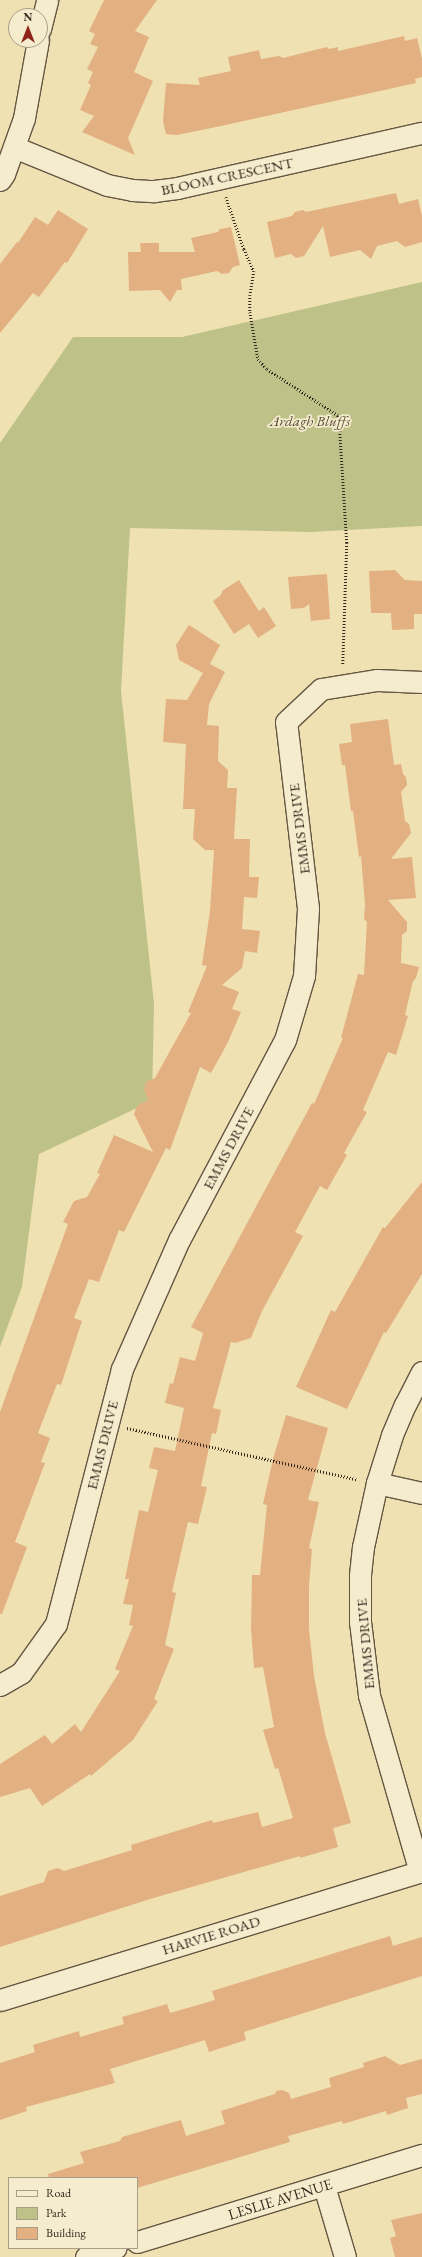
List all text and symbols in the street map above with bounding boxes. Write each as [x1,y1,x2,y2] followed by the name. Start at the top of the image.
[8,8,48,48] north arrow
[24,10,32,24] text: N
[159,153,295,199] street label: BLOOM CRESCENT
[270,412,350,430] park label: Ardagh Bluffs
[285,783,313,875] street label: EMMS DRIVE
[199,1104,257,1192] street label: EMMS DRIVE
[82,1399,122,1491] street label: EMMS DRIVE
[352,1598,378,1690] street label: EMMS DRIVE
[160,1912,262,1958] street label: HARVIE ROAD
[226,2175,334,2223] street label: LESLIE AVENUE
[8,2177,138,2249] legend
[46,2185,71,2201] text: Road
[46,2205,66,2221] text: Park
[46,2225,86,2241] text: Building

